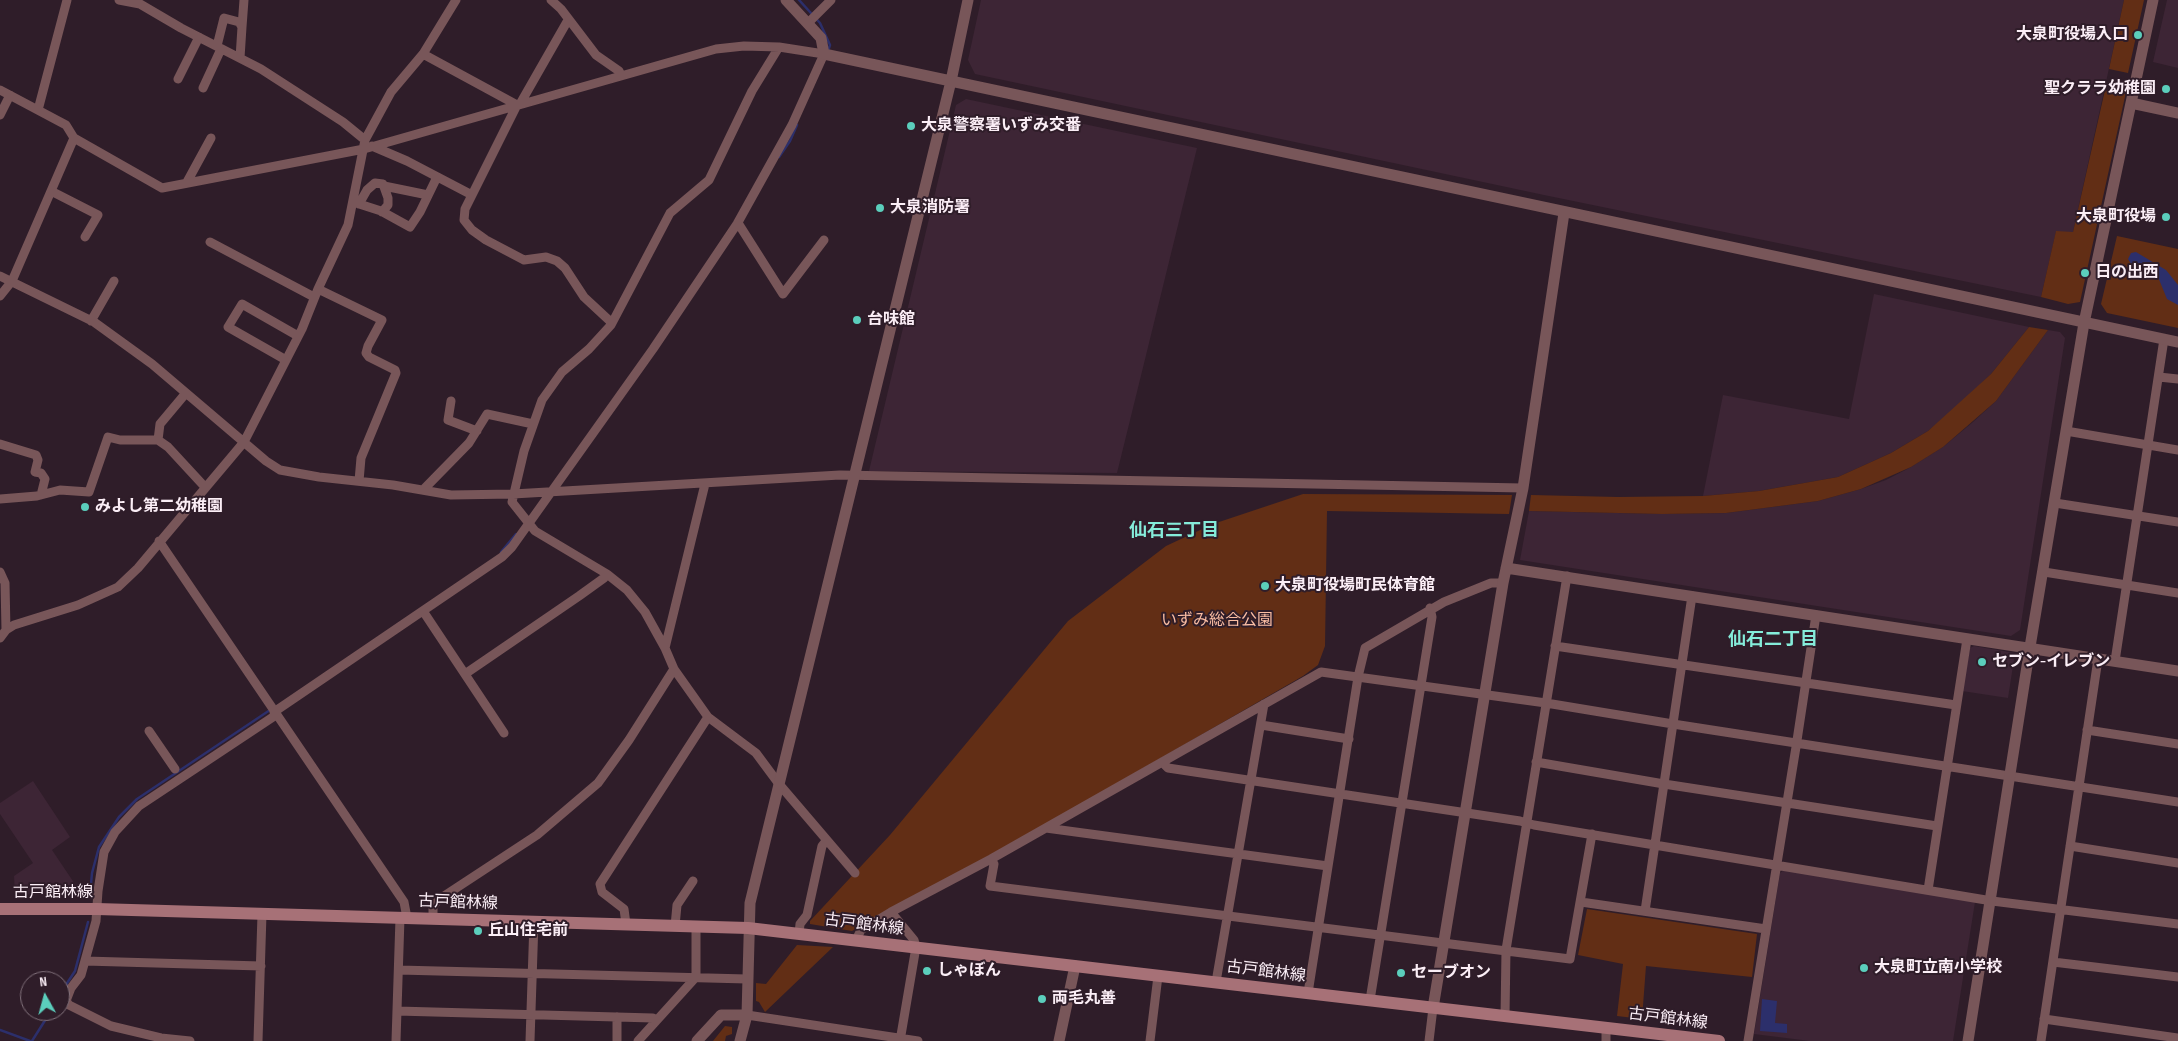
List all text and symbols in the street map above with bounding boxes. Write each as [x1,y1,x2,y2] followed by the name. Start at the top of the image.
[2016,25,2128,45] place label: 大泉町役場入口
[2132,29,2144,41] marker: 大泉町役場入口
[2044,79,2156,99] place label: 聖クララ幼稚園
[2160,83,2172,95] marker: 聖クララ幼稚園
[921,116,1081,136] place label: 大泉警察署いずみ交番
[905,120,917,132] marker: 大泉警察署いずみ交番
[890,198,970,218] place label: 大泉消防署
[874,202,886,214] marker: 大泉消防署
[2076,207,2156,227] place label: 大泉町役場
[2160,211,2172,223] marker: 大泉町役場
[2095,263,2159,283] place label: 日の出西
[2079,267,2091,279] marker: 日の出西
[867,310,915,330] place label: 台味館
[851,314,863,326] marker: 台味館
[95,497,223,517] place label: みよし第二幼稚園
[79,501,91,513] marker: みよし第二幼稚園
[1129,520,1219,542] district label: 仙石三丁目
[1275,576,1435,596] place label: 大泉町役場町民体育館
[1259,580,1271,592] marker: 大泉町役場町民体育館
[1161,611,1273,631] park label: いずみ総合公園
[1728,629,1818,651] district label: 仙石二丁目
[1992,652,2110,672] place label: セブン-イレブン
[1976,656,1988,668] marker: セブン-イレブン
[13,883,93,903] street label: 古戸館林線
[418,892,498,914] street label: 古戸館林線
[823,911,905,939] street label: 古戸館林線
[488,921,568,941] place label: 丘山住宅前
[472,925,484,937] marker: 丘山住宅前
[1225,958,1307,986] street label: 古戸館林線
[1874,958,2002,978] place label: 大泉町立南小学校
[937,961,1001,981] place label: しゃぼん
[1858,962,1870,974] marker: 大泉町立南小学校
[1411,963,1491,983] place label: セーブオン
[921,965,933,977] marker: しゃぼん
[1395,967,1407,979] marker: セーブオン
[20,971,70,1021] north arrow
[38,973,48,991] text: N
[1052,989,1116,1009] place label: 両毛丸善
[1036,993,1048,1005] marker: 両毛丸善
[1627,1005,1709,1033] street label: 古戸館林線

